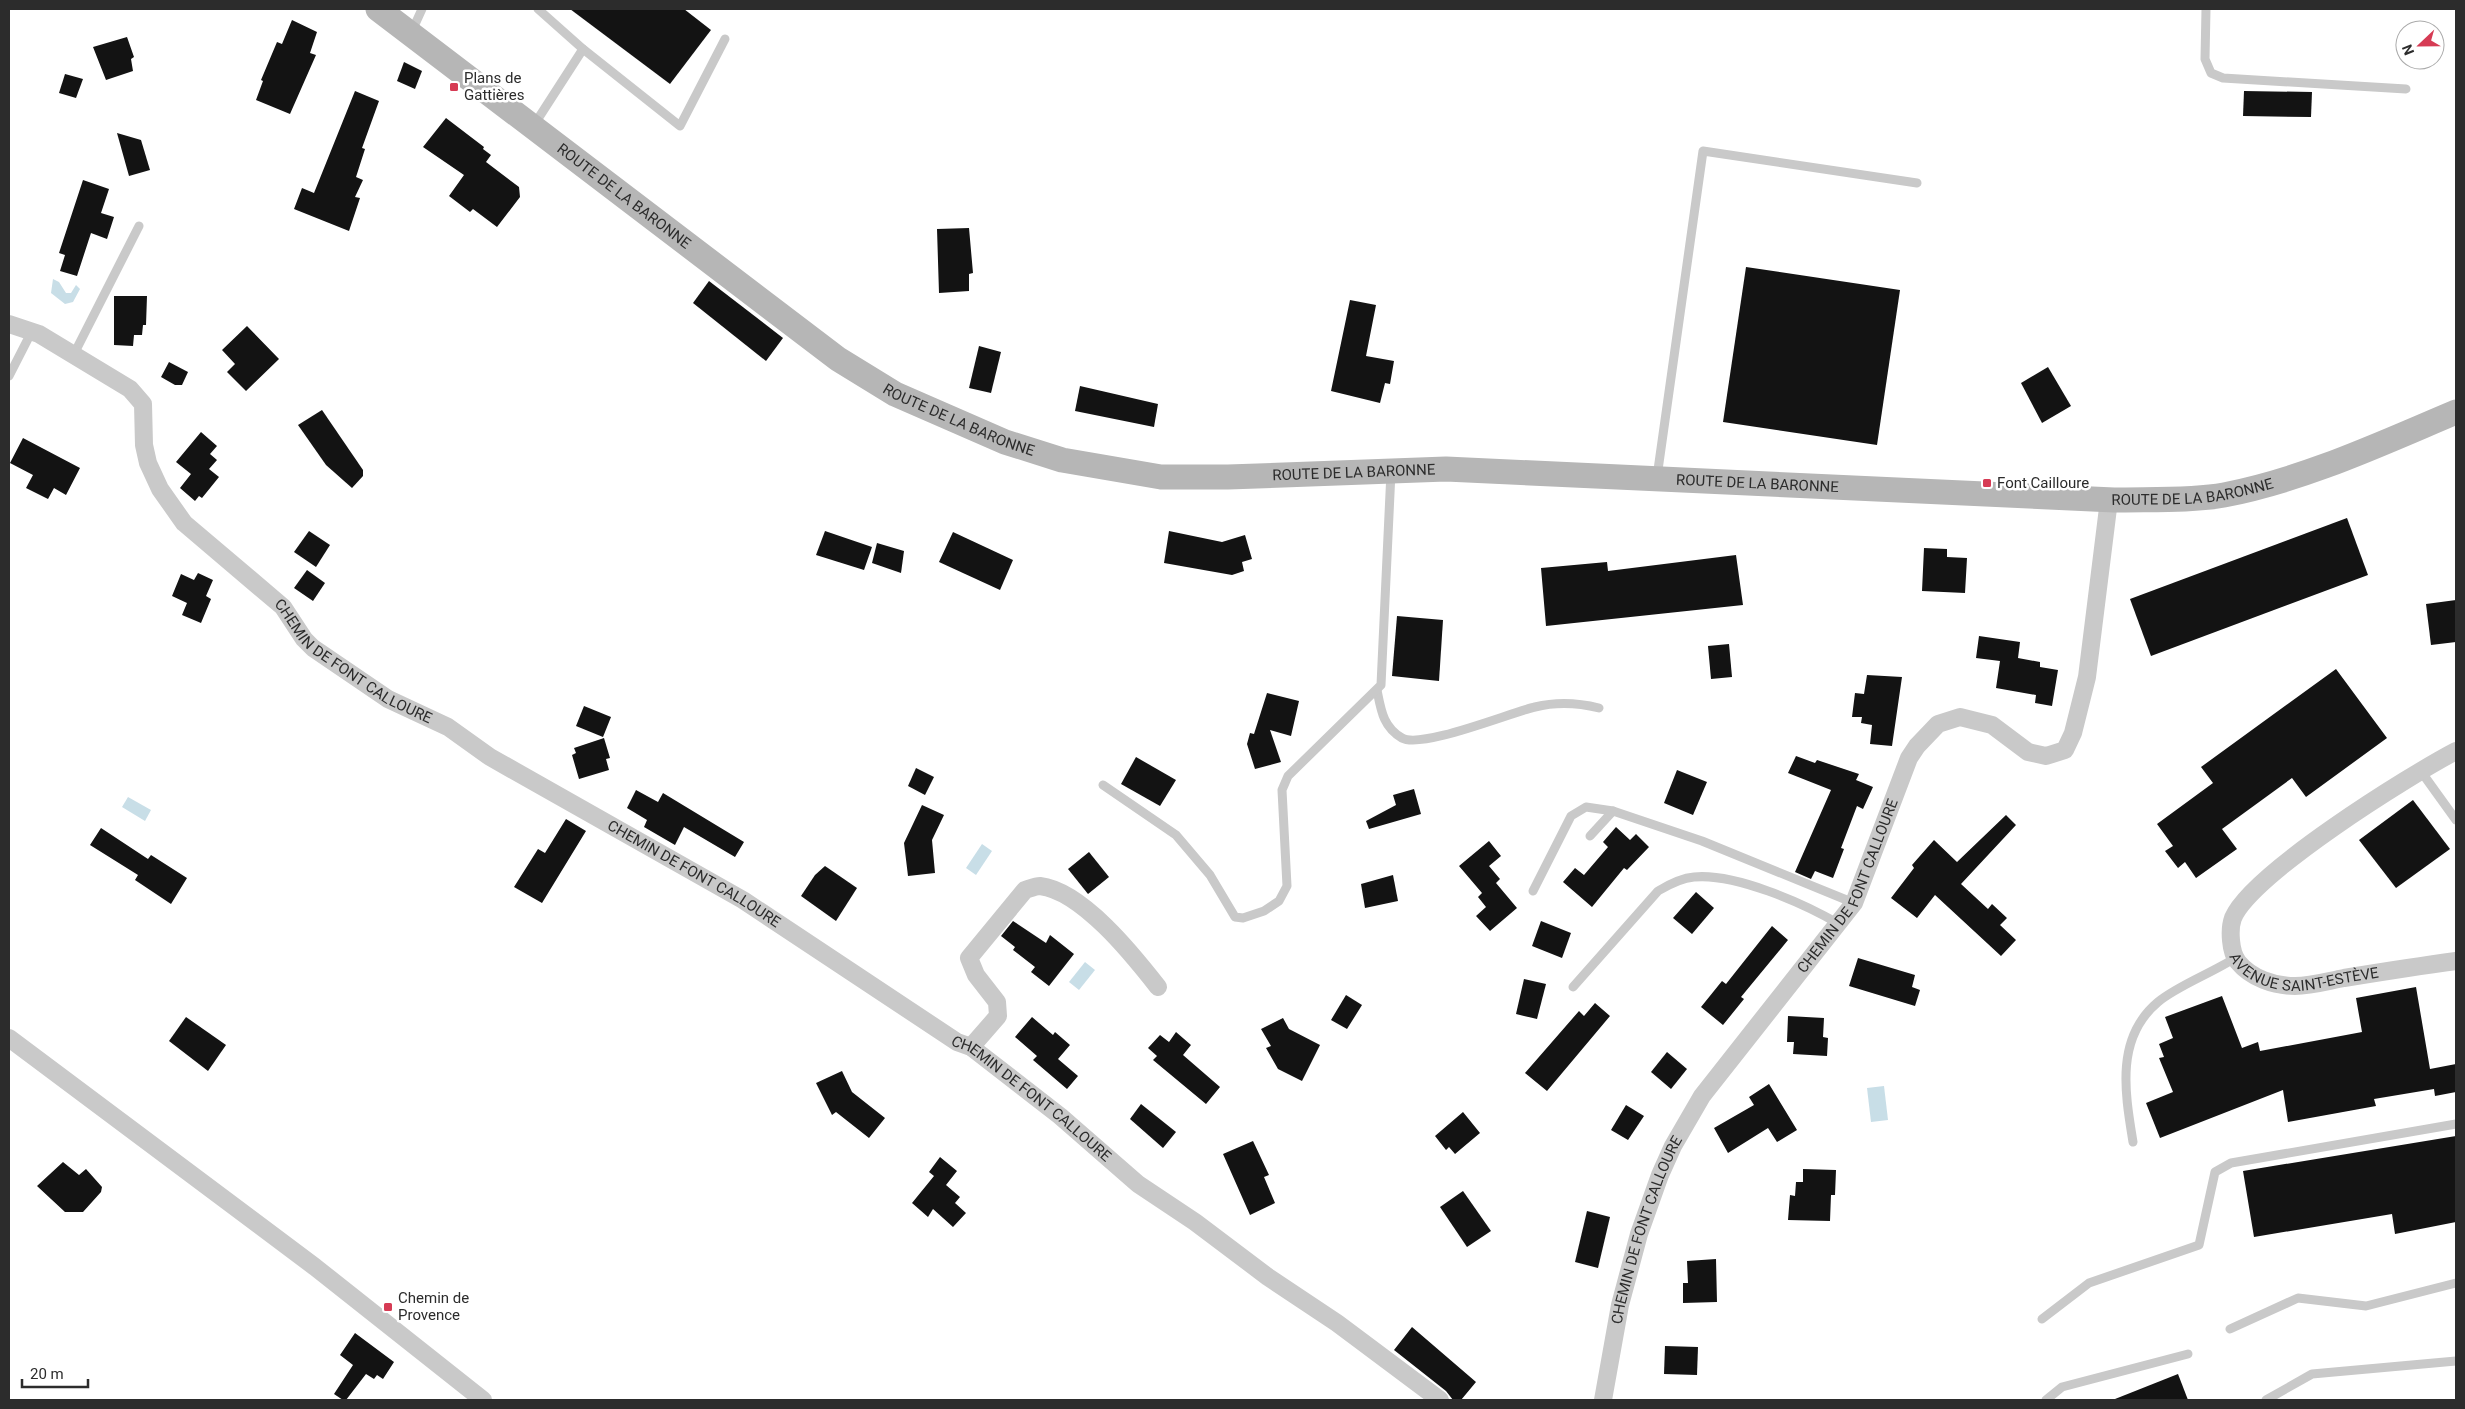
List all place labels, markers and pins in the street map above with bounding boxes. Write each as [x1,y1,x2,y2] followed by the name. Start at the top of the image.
[464,69,524,104] place label: Plans de Gattières
[448,81,460,93] marker: Plans de Gattières
[1997,474,2089,492] place label: Font Cailloure
[1981,477,1993,489] marker: Font Cailloure
[398,1289,469,1324] place label: Chemin de Provence
[382,1301,394,1313] marker: Chemin de Provence

